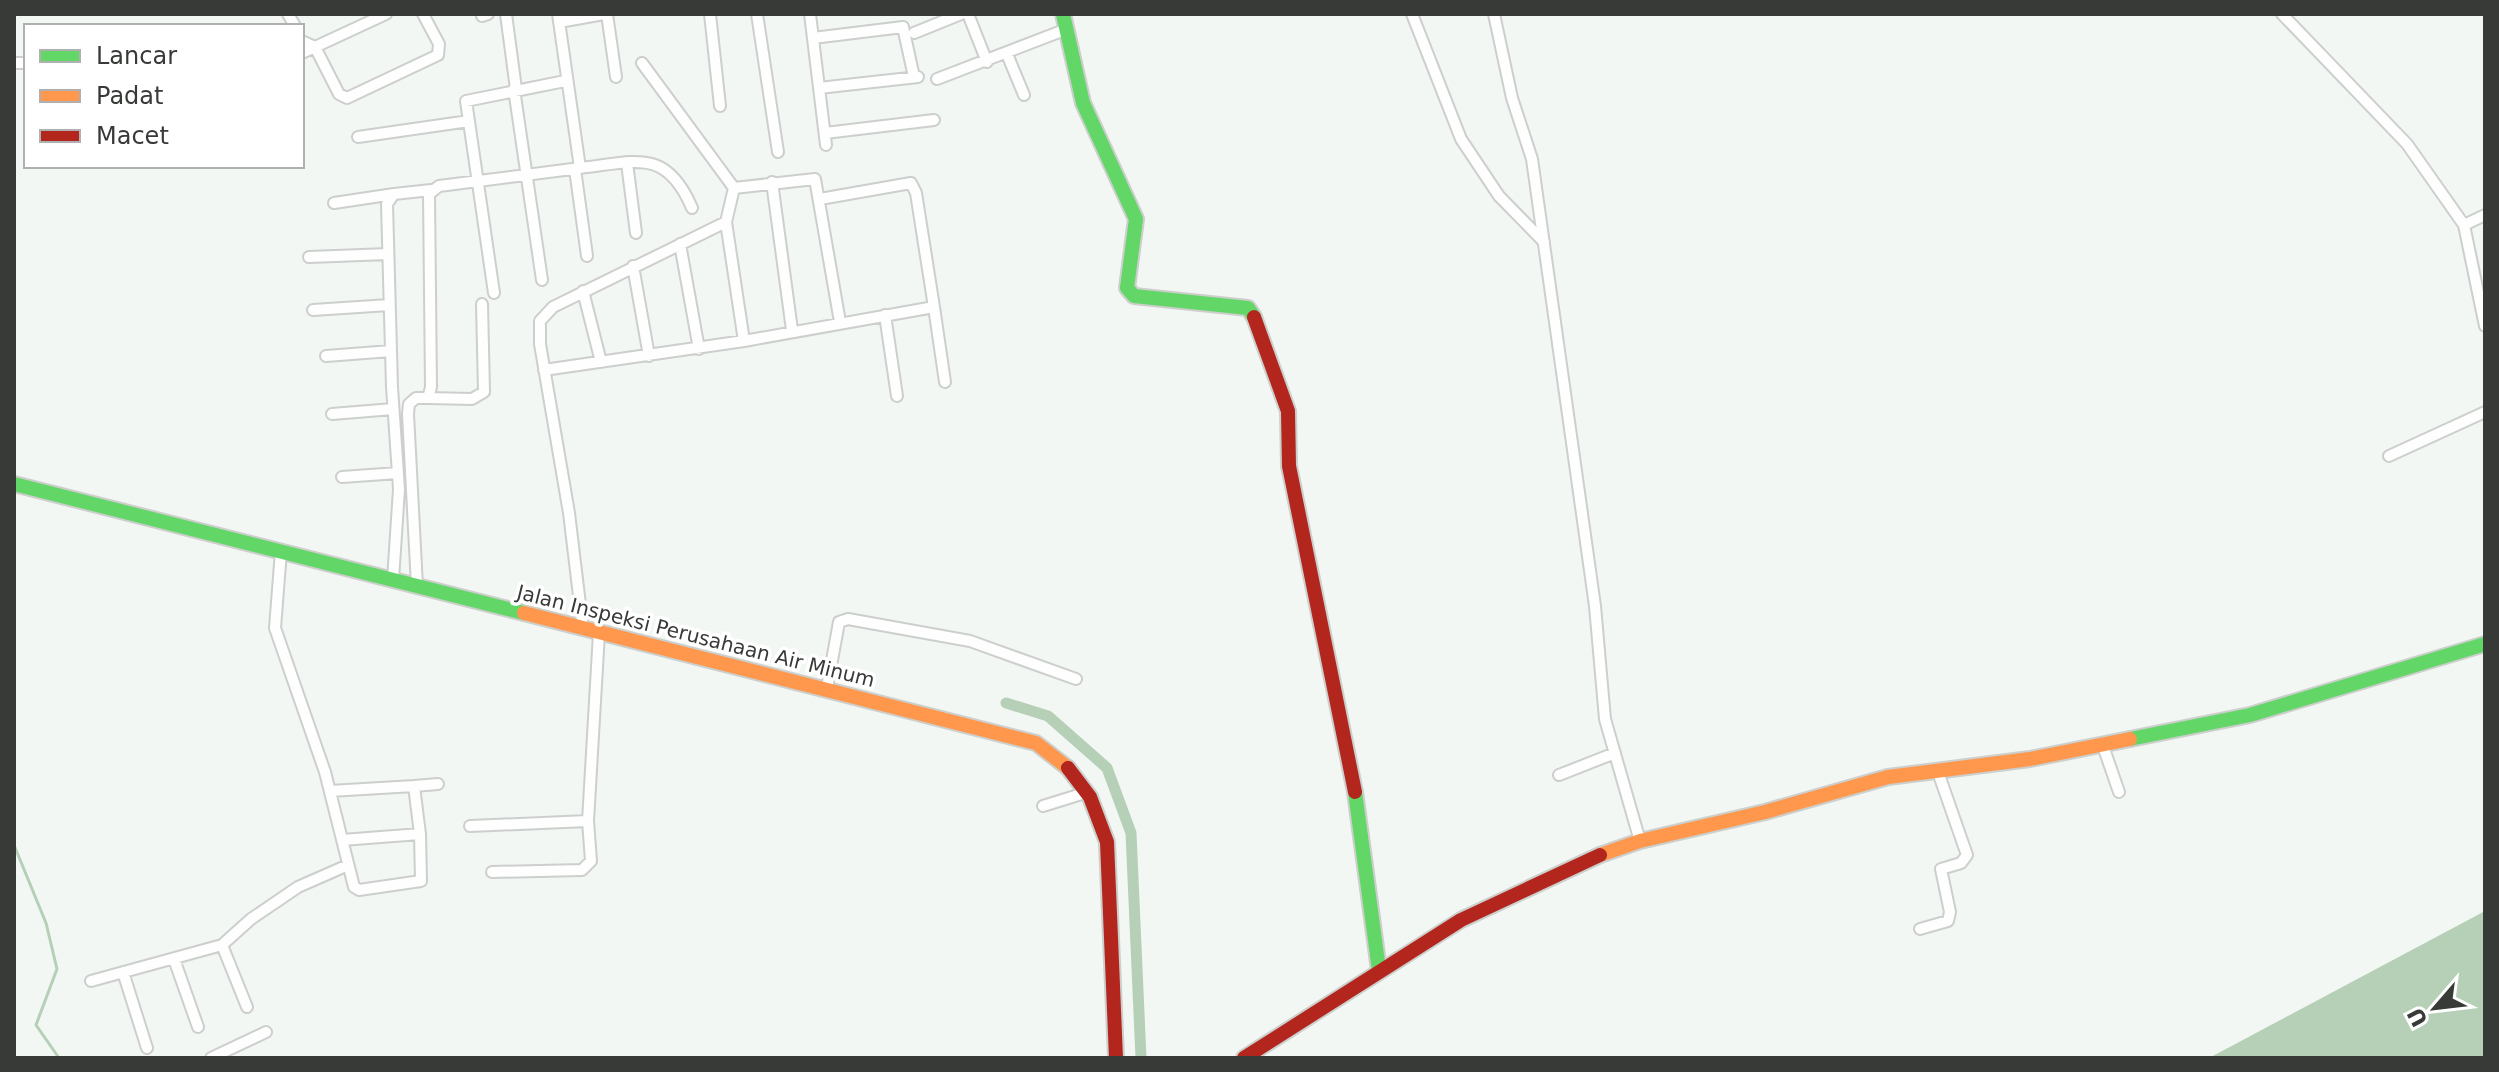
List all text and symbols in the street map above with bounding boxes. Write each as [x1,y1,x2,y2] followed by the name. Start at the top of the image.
[24,24,304,168] legend
[96,42,177,70] text: Lancar
[96,82,163,110] text: Padat
[96,122,169,150] text: Macet
[513,579,877,692] street label: Jalan Inspeksi Perusahaan Air Minum
[2395,968,2475,1048] north arrow
[2403,1003,2433,1031] text: U

